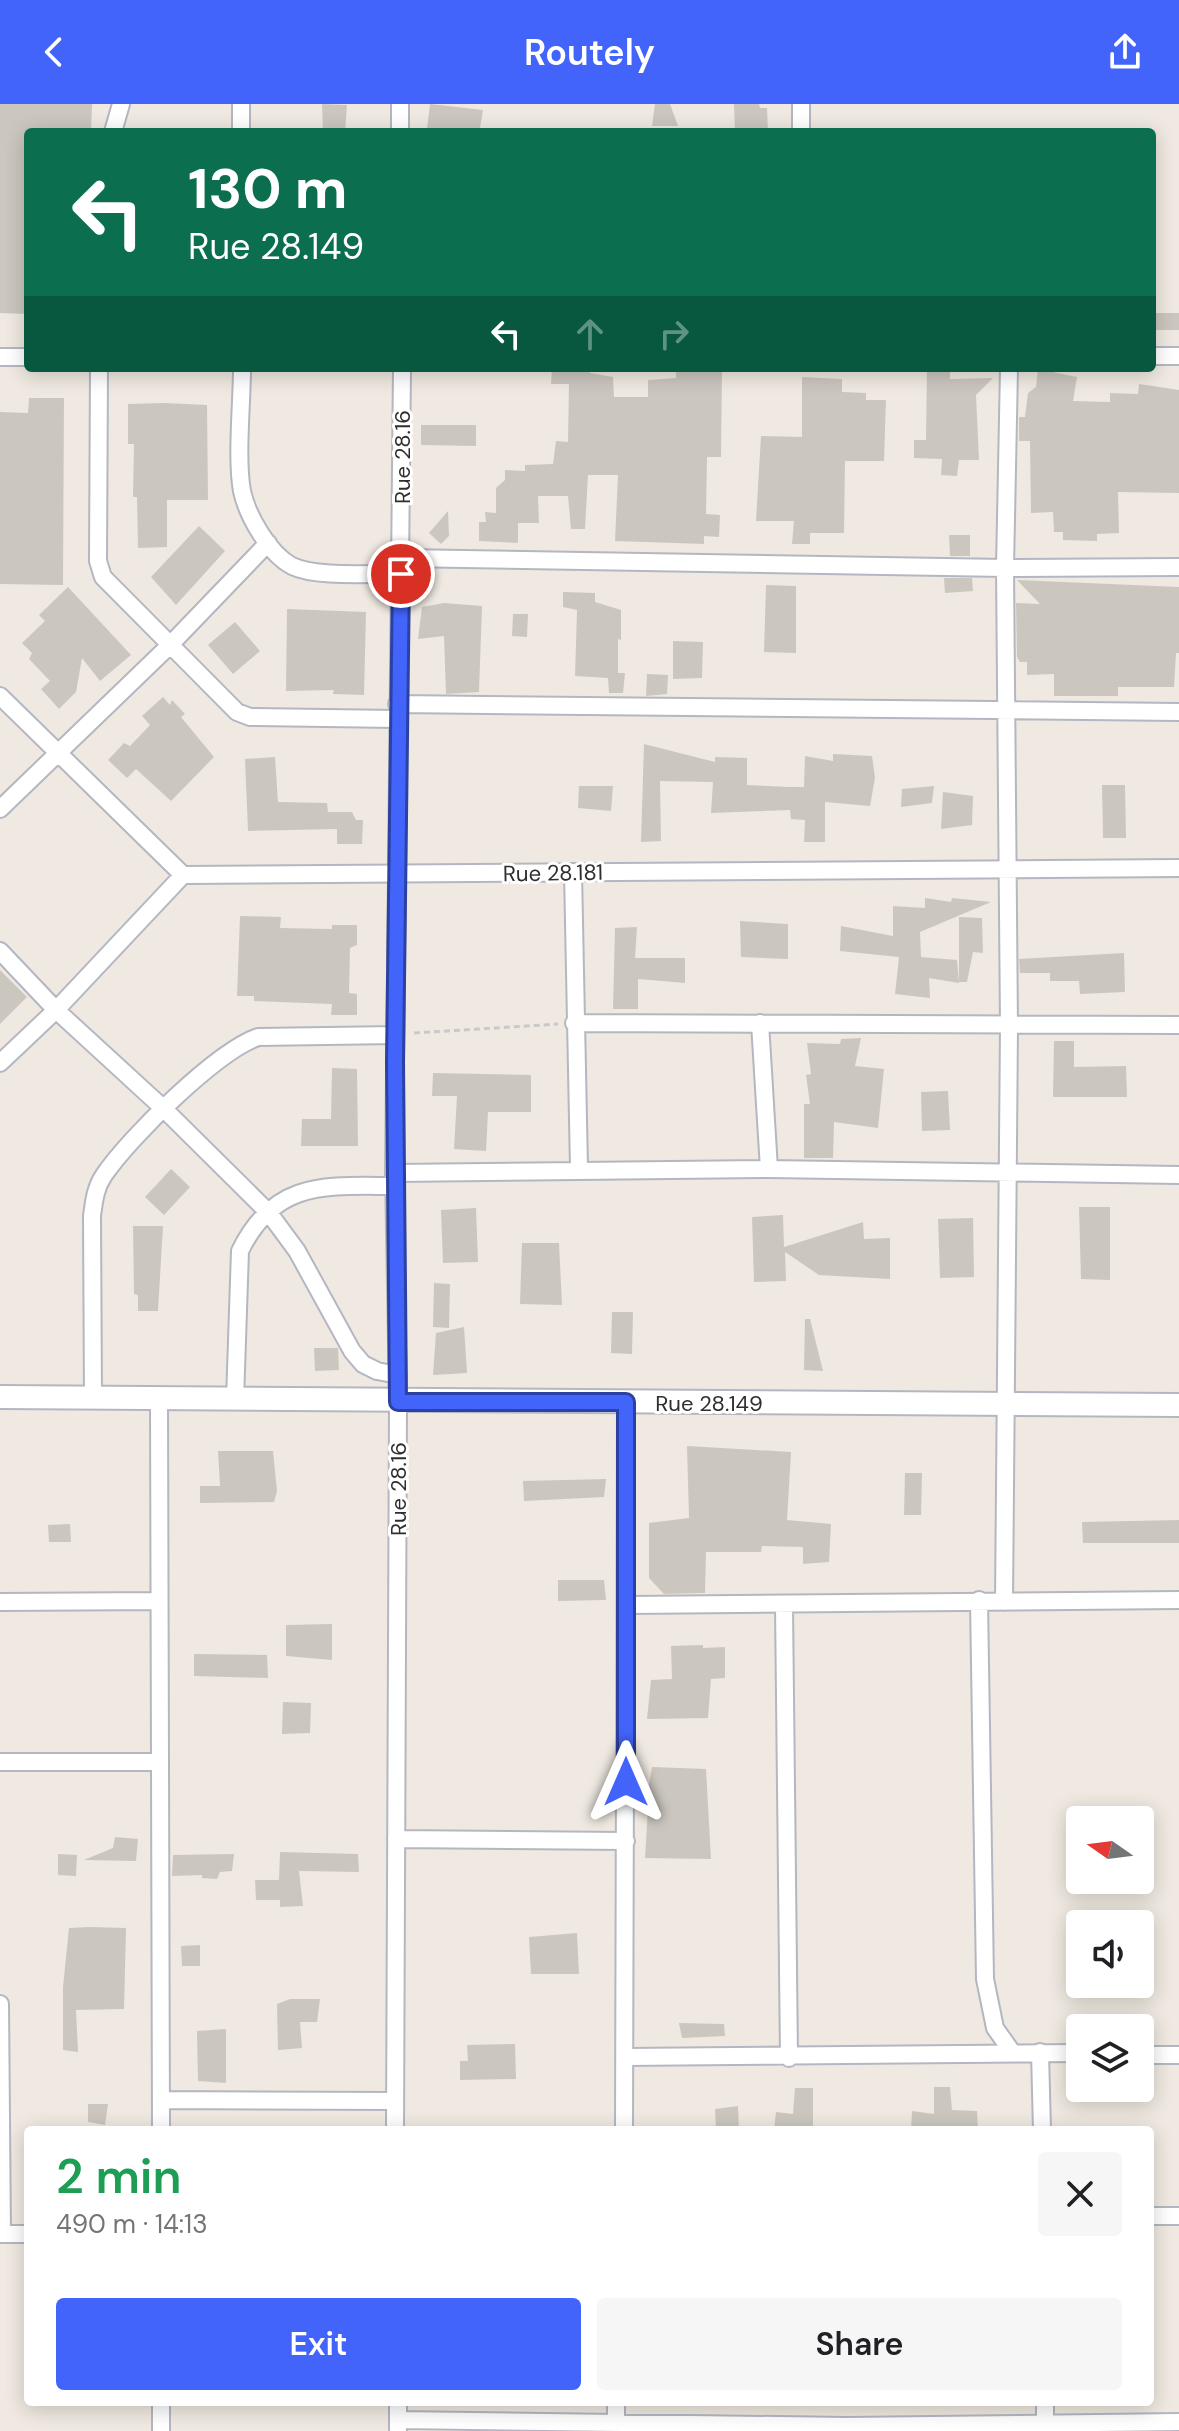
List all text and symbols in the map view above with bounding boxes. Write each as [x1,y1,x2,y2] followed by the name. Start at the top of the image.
[524,29,655,76] text: Routely
[32,30,76,74] icon: back
[1103,30,1147,74] icon: share
[188,152,347,225] text: 130 m
[56,160,160,264] icon: left
[188,223,364,270] text: Rue 28.149
[484,312,528,356] icon: left
[568,312,612,356] icon: ahead
[652,312,696,356] icon: right
[388,410,417,504] street label: Rue 28.16
[367,540,435,608] pin
[379,552,423,596] icon: arrive
[503,858,603,888] street label: Rue 28.181
[655,1389,763,1418] street label: Rue 28.149
[384,1442,413,1536] street label: Rue 28.16
[584,1740,668,1824] position arrow
[1066,1806,1154,1894] north arrow
[1066,1806,1154,2102] map controls
[1066,1910,1154,1998] button: sound
[1066,2014,1154,2102] button: layers
[56,2145,182,2208] text: 2 min
[1038,2152,1122,2236] button: close
[56,2207,208,2241] text: 490 m · 14:13
[56,2298,581,2390] button: Exit
[597,2298,1122,2390] button: Share

